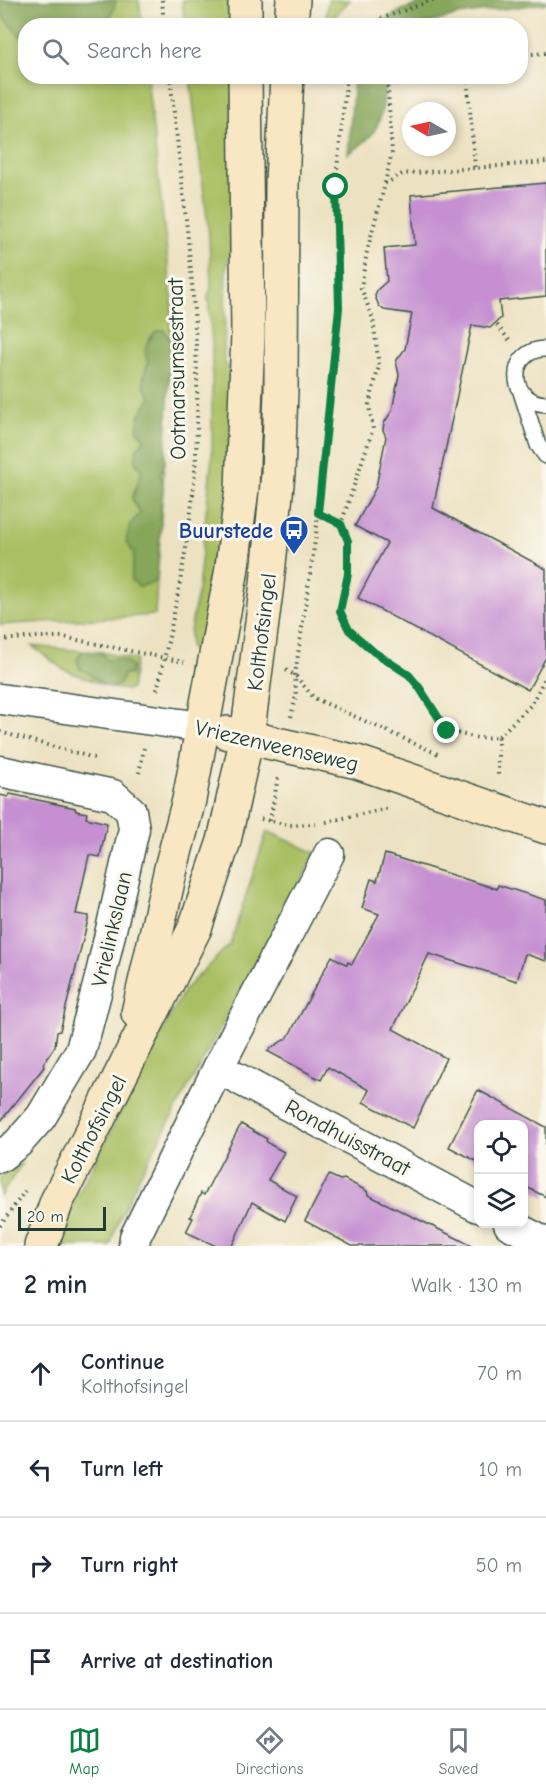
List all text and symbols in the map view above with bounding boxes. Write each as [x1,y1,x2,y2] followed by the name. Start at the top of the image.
[18,18,528,84] search box
[39,35,72,68] icon: search
[87,38,202,64] text: Search here
[402,102,456,156] north arrow
[322,173,348,199] route start
[162,277,192,460] street label: Ootmarsumsestraat
[278,514,310,556] bus stop icon: Buurstede
[179,518,273,544] place label: Buurstede
[242,572,282,692] street label: Kolthofsingel
[192,714,361,777] street label: Vriezenveenseweg
[433,717,459,743] route end
[86,869,138,990] street label: Vrielinkslaan
[55,1071,132,1188] street label: Kolthofsingel
[280,1094,415,1182] street label: Rondhuisstraat
[474,1120,528,1228] map controls
[474,1120,528,1174] button: locate
[474,1174,528,1228] button: layers
[18,1204,106,1232] scale bar
[27,1208,64,1226] text: 20 m
[24,1270,87,1300] text: 2 min
[411,1274,522,1297] text: Walk · 130 m
[81,1349,164,1375] text: Continue
[24,1357,57,1390] icon: ahead
[477,1362,522,1385] text: 70 m
[81,1375,189,1398] text: Kolthofsingel
[24,1453,57,1486] icon: left
[81,1456,163,1482] text: Turn left
[479,1458,522,1481] text: 10 m
[24,1549,57,1582] icon: right
[81,1552,178,1578] text: Turn right
[476,1554,522,1577] text: 50 m
[24,1645,57,1678] icon: arrive
[81,1648,273,1674] text: Arrive at destination
[68,1724,101,1778] tab: Map
[236,1724,303,1778] tab: Directions
[438,1724,478,1778] tab: Saved

